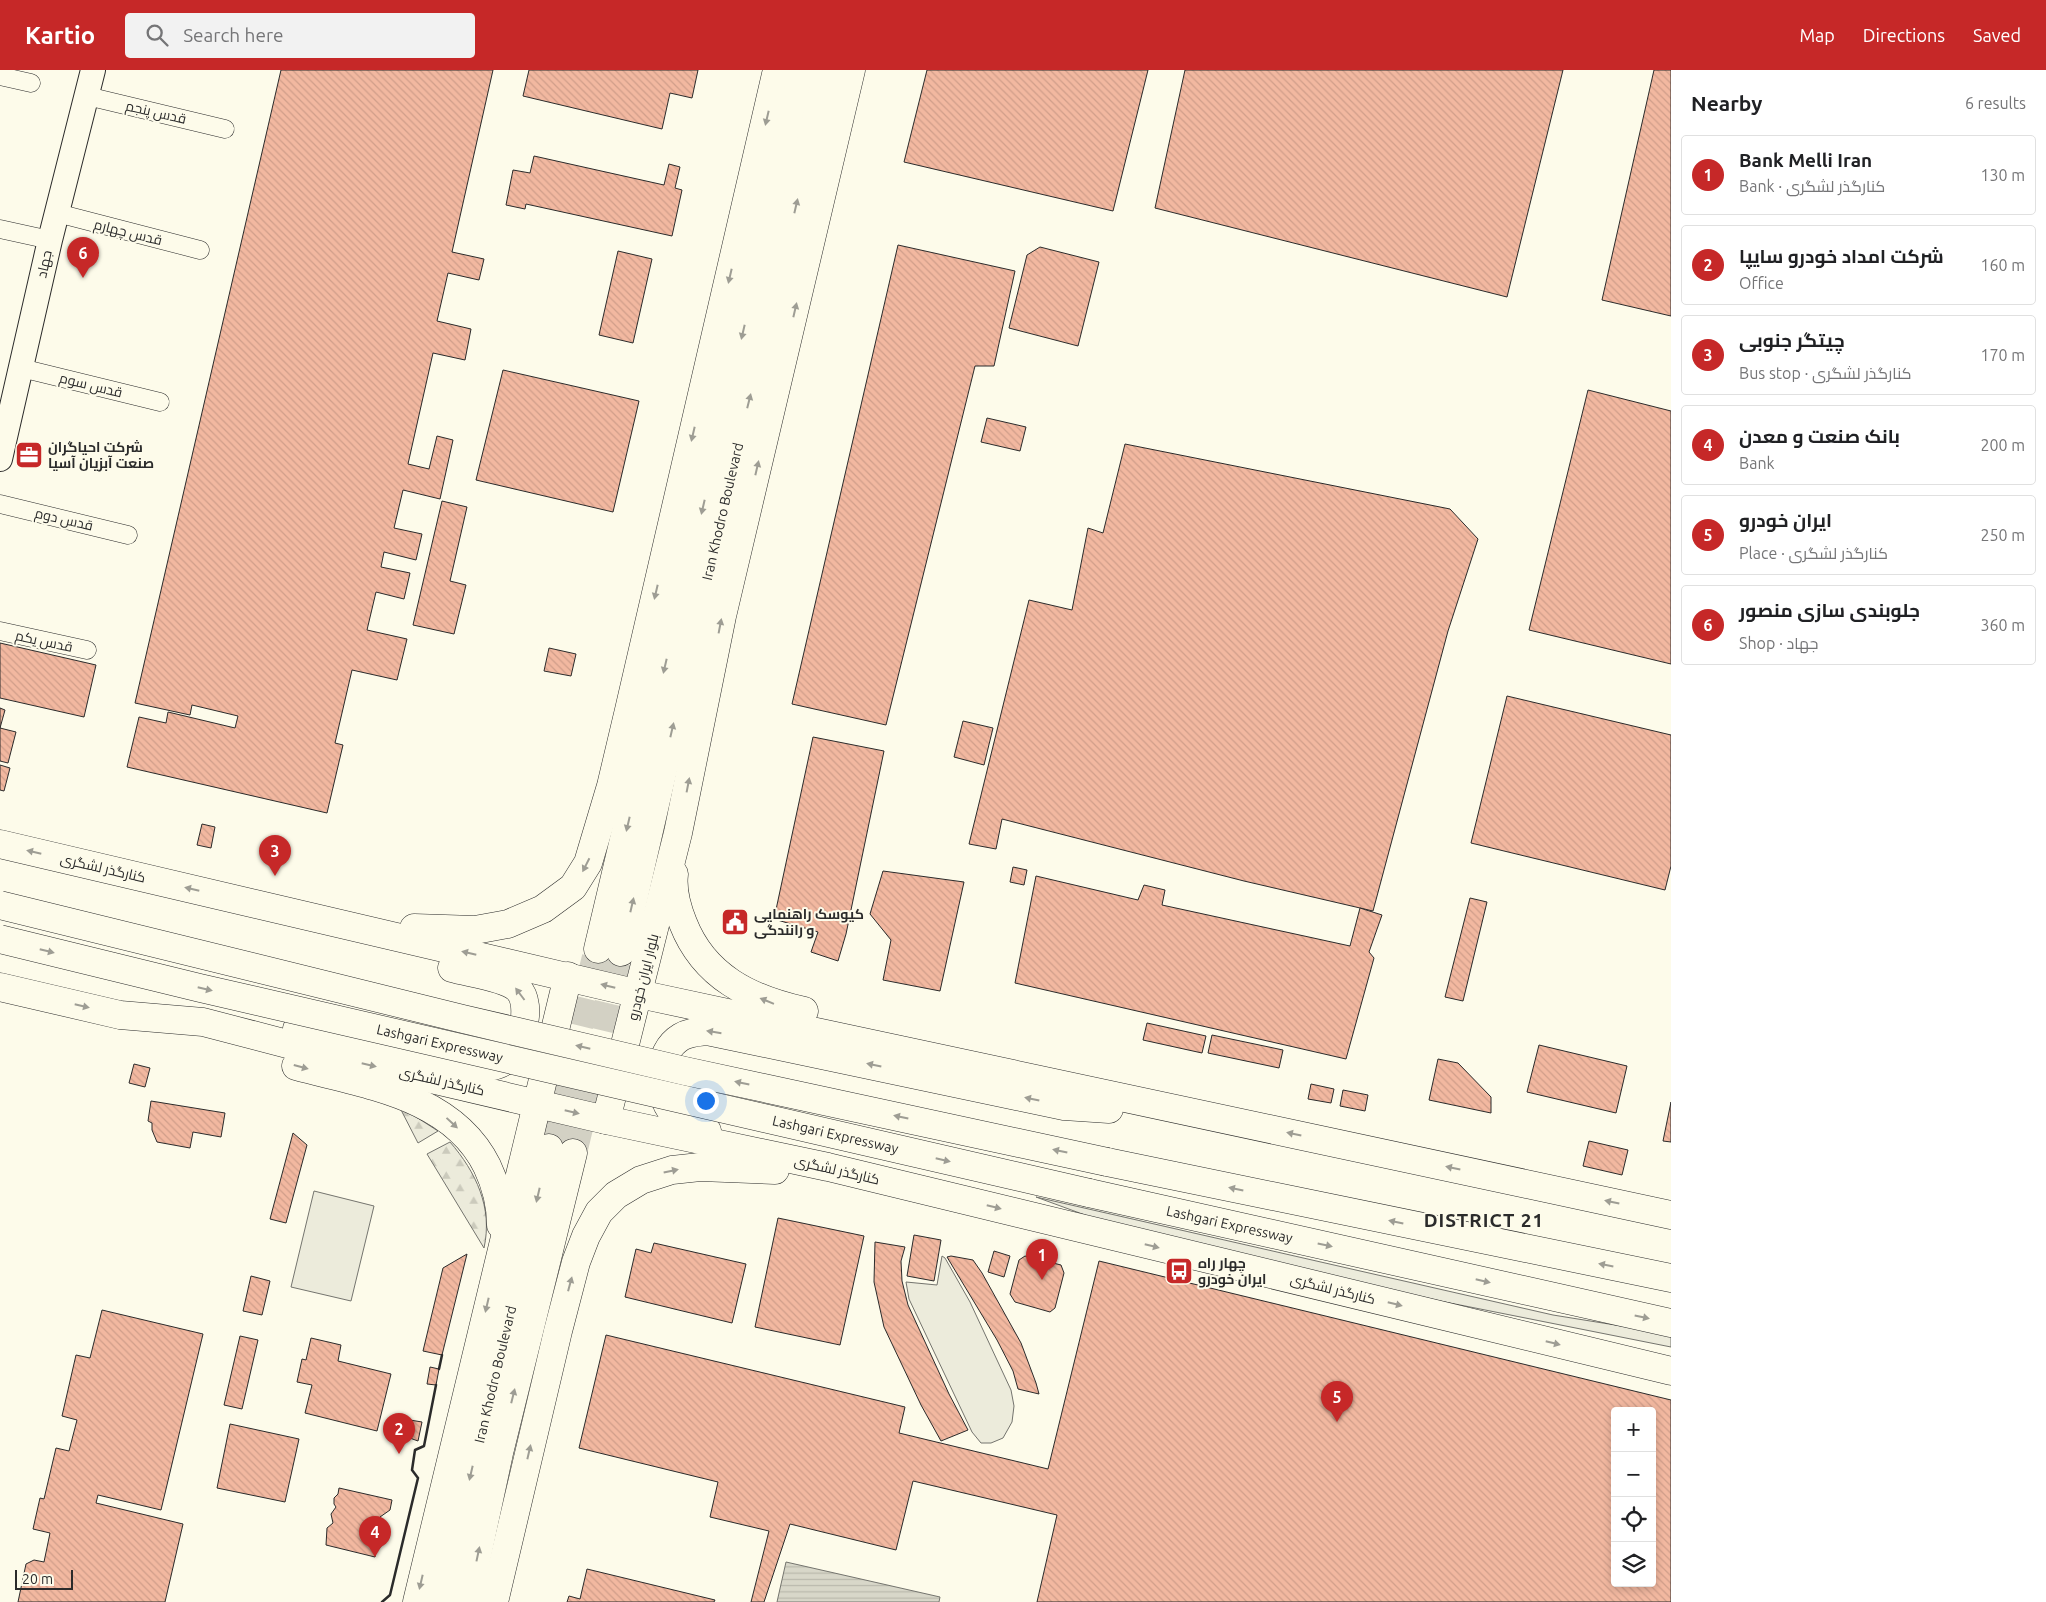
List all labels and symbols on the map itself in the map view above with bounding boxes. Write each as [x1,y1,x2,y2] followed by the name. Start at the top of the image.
[124,97,188,129] street label: قدس پنجم
[763,110,771,125] one-way arrow
[792,199,800,214] one-way arrow
[92,216,164,250] street label: قدس چهارم
[67,237,99,278] pin: 6
[33,249,55,279] street label: جهاد
[726,268,734,283] one-way arrow
[791,302,799,317] one-way arrow
[739,325,747,340] one-way arrow
[57,369,124,403] street label: قدس سوم
[745,393,753,408] one-way arrow
[689,427,697,442] one-way arrow
[48,439,154,472] place label: شرکت احیاگران صنعت آبزیان آسیا
[14,440,44,470] office icon: شرکت احیاگران صنعت آبزیان آسیا
[699,441,746,582] street label: Iran Khodro Boulevard
[753,460,761,475] one-way arrow
[698,500,706,515] one-way arrow
[33,505,95,535] street label: قدس دوم
[652,585,660,600] one-way arrow
[716,618,724,634] one-way arrow
[13,627,74,657] street label: قدس یکم
[661,658,669,673] one-way arrow
[668,722,676,737] one-way arrow
[684,777,692,793] one-way arrow
[624,816,632,831] one-way arrow
[259,835,291,876] pin: 3
[26,848,41,856] one-way arrow
[59,850,147,886] street label: کنارگذر لشگری
[582,858,590,873] one-way arrow
[184,885,199,893] one-way arrow
[628,897,636,912] one-way arrow
[754,906,864,939] place label: کیوسک راهنمایی و رانندگی
[720,907,750,937] public building icon: کیوسک راهنمایی و رانندگی
[625,932,661,1022] street label: بلوار ایران خودرو
[40,947,55,955] one-way arrow
[462,949,477,957] one-way arrow
[600,982,615,990] one-way arrow
[198,985,213,993] one-way arrow
[515,987,525,1001] one-way arrow
[759,997,774,1005] one-way arrow
[74,1002,89,1010] one-way arrow
[375,1021,505,1066] street label: Lashgari Expressway
[706,1028,722,1036] one-way arrow
[576,1043,591,1051] one-way arrow
[362,1061,377,1069] one-way arrow
[866,1061,881,1069] one-way arrow
[398,1063,486,1099] street label: کنارگذر لشگری
[293,1064,308,1072] one-way arrow
[734,1079,749,1087] one-way arrow
[693,1088,719,1114] your location
[1025,1095,1040,1103] one-way arrow
[564,1108,579,1116] one-way arrow
[771,1112,900,1157] street label: Lashgari Expressway
[893,1113,908,1121] one-way arrow
[446,1117,458,1129] one-way arrow
[1286,1130,1302,1138] one-way arrow
[1051,1147,1067,1155] one-way arrow
[793,1152,881,1188] street label: کنارگذر لشگری
[936,1156,951,1164] one-way arrow
[1446,1164,1461,1172] one-way arrow
[664,1167,679,1175] one-way arrow
[1228,1184,1244,1192] one-way arrow
[534,1188,542,1203] one-way arrow
[1605,1198,1620,1206] one-way arrow
[986,1203,1001,1211] one-way arrow
[1165,1203,1294,1246] street label: Lashgari Expressway
[1424,1209,1544,1231] district label: DISTRICT 21
[1388,1218,1403,1226] one-way arrow
[1026,1239,1058,1280] pin: 1
[1317,1241,1332,1249] one-way arrow
[1144,1242,1159,1250] one-way arrow
[1198,1255,1266,1288] place label: چهار راه ایران خودرو
[1164,1256,1194,1286] bus stop icon: چهار راه ایران خودرو
[1598,1261,1614,1269] one-way arrow
[1289,1271,1377,1307] street label: کنارگذر لشگری
[567,1277,575,1292] one-way arrow
[1476,1277,1491,1285] one-way arrow
[483,1297,491,1312] one-way arrow
[1387,1301,1402,1309] one-way arrow
[471,1304,519,1445] street label: Iran Khodro Boulevard
[1634,1313,1650,1321] one-way arrow
[1545,1339,1560,1347] one-way arrow
[1321,1381,1353,1422] pin: 5
[509,1388,517,1403] one-way arrow
[383,1413,415,1454] pin: 2
[525,1445,533,1460] one-way arrow
[467,1465,475,1480] one-way arrow
[359,1516,391,1557] pin: 4
[474,1546,482,1562] one-way arrow
[15,1567,72,1590] scale bar
[417,1575,425,1590] one-way arrow

